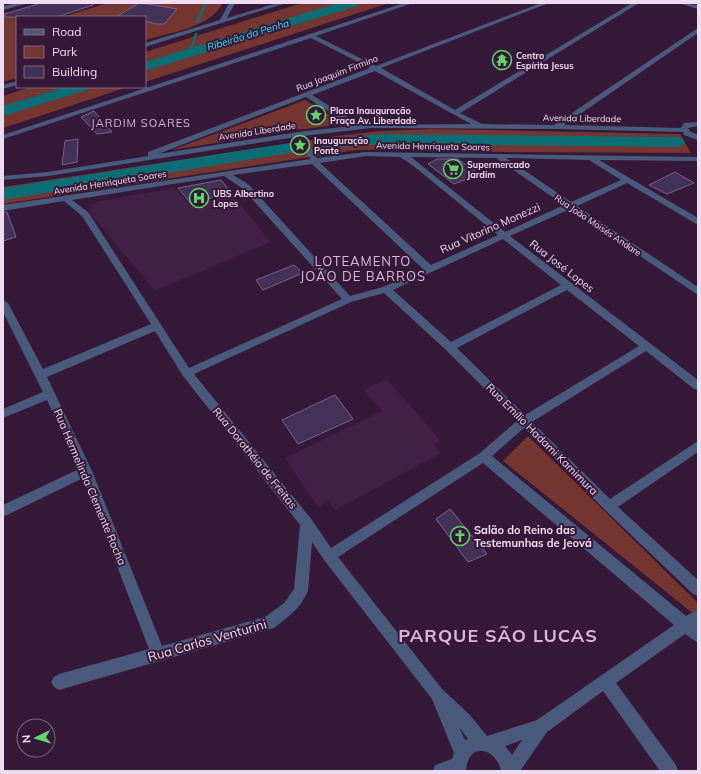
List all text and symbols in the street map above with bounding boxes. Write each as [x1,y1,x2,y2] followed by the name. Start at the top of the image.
[16,16,146,88] legend
[205,16,291,54] water label: Ribeirão da Penha
[52,24,81,39] text: Road
[52,44,78,59] text: Park
[491,49,513,71] temple icon: Centro Espírita Jesus
[516,50,574,71] place label: Centro Espírita Jesus
[295,52,379,94] street label: Rua Joaquim Firmino
[52,64,97,79] text: Building
[305,104,327,126] place icon: Placa Inauguração Praça Av. Liberdade
[330,105,416,126] place label: Placa Inauguração Praça Av. Liberdade
[543,112,621,124] street label: Avenida Liberdade
[91,116,191,130] district label: JARDIM SOARES
[218,119,297,143] street label: Avenida Liberdade
[289,134,311,156] place icon: Inauguração Ponte
[314,135,368,156] place label: Inauguração Ponte
[376,140,490,152] street label: Avenida Henriqueta Soares
[442,158,464,180] supermarket icon: Supermercado Jardim
[467,159,530,180] place label: Supermercado Jardim
[53,168,167,196] street label: Avenida Henriqueta Soares
[188,187,210,209] hospital icon: UBS Albertino Lopes
[213,188,274,209] place label: UBS Albertino Lopes
[553,192,643,258] street label: Rua João Moisés Andare
[438,200,542,256] street label: Rua Vitorino Monezzi
[527,237,597,295] street label: Rua José Lopes
[300,253,426,284] district label: LOTEAMENTO JOÃO DE BARROS
[483,380,601,498] street label: Rua Emílio Hadami Kamimura
[210,404,300,512] street label: Rua Dorothéia de Freitas
[51,407,129,567] street label: Rua Hermelinda Clemente Rocha
[474,523,592,550] place label: Salão do Reino das Testemunhas de Jeová
[449,525,471,547] church icon: Salão do Reino das Testemunhas de Jeová
[146,615,268,665] street label: Rua Carlos Venturini
[398,624,598,647] district label: PARQUE SÃO LUCAS
[16,718,56,758] north arrow
[19,734,33,744] text: N

